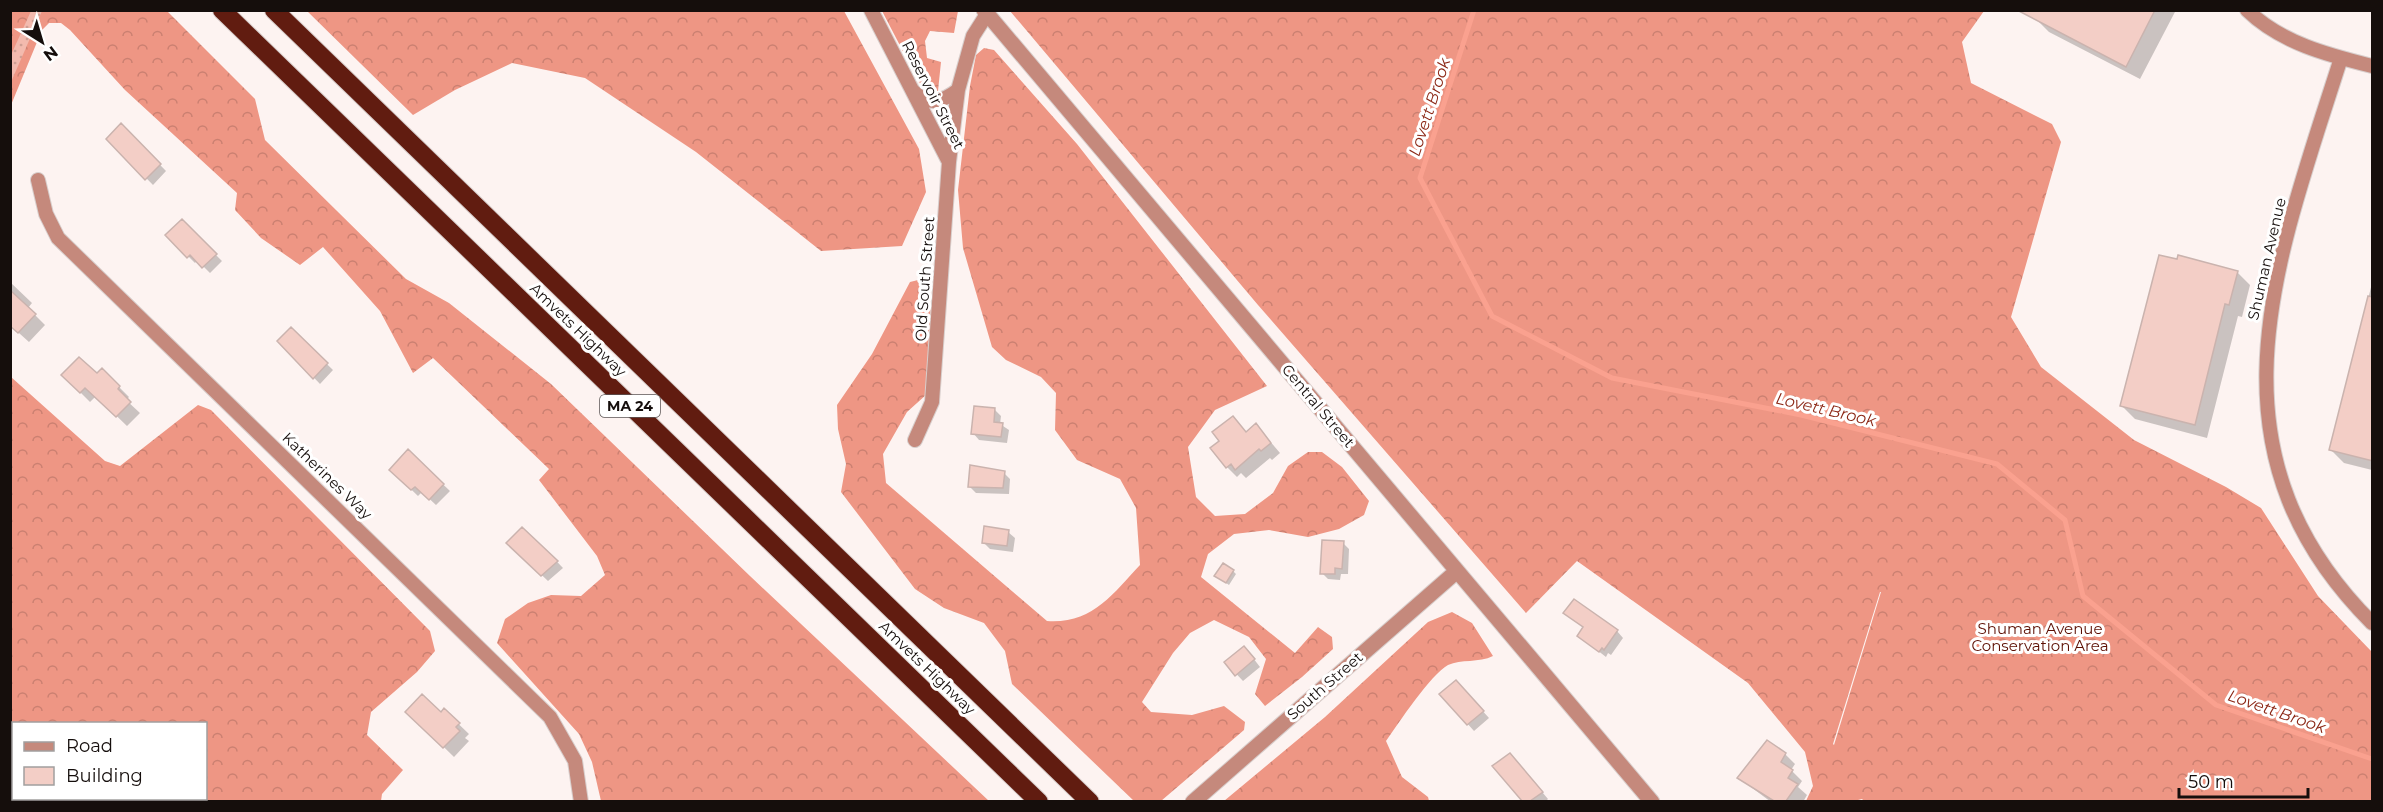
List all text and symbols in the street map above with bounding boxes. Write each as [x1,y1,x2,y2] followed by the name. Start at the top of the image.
[12,12,72,72] north arrow
[898,37,969,152] street label: Reservoir Street
[40,42,62,65] text: N
[1405,54,1455,159] water label: Lovett Brook
[2243,196,2290,322] street label: Shuman Avenue
[911,216,938,342] street label: Old South Street
[526,279,631,381] street label: Amvets Highway
[1278,360,1359,451] street label: Central Street
[1774,389,1879,431] water label: Lovett Brook
[600,395,660,417] road number: MA 24
[278,428,377,524] street label: Katherines Way
[875,617,980,719] street label: Amvets Highway
[1971,619,2109,655] park label: Shuman Avenue Conservation Area
[1283,648,1366,724] street label: South Street
[2226,686,2330,738] water label: Lovett Brook
[12,722,207,800] legend
[66,735,113,757] text: Road
[2179,761,2308,799] scale bar
[66,765,143,787] text: Building
[2188,771,2234,793] text: 50 m

